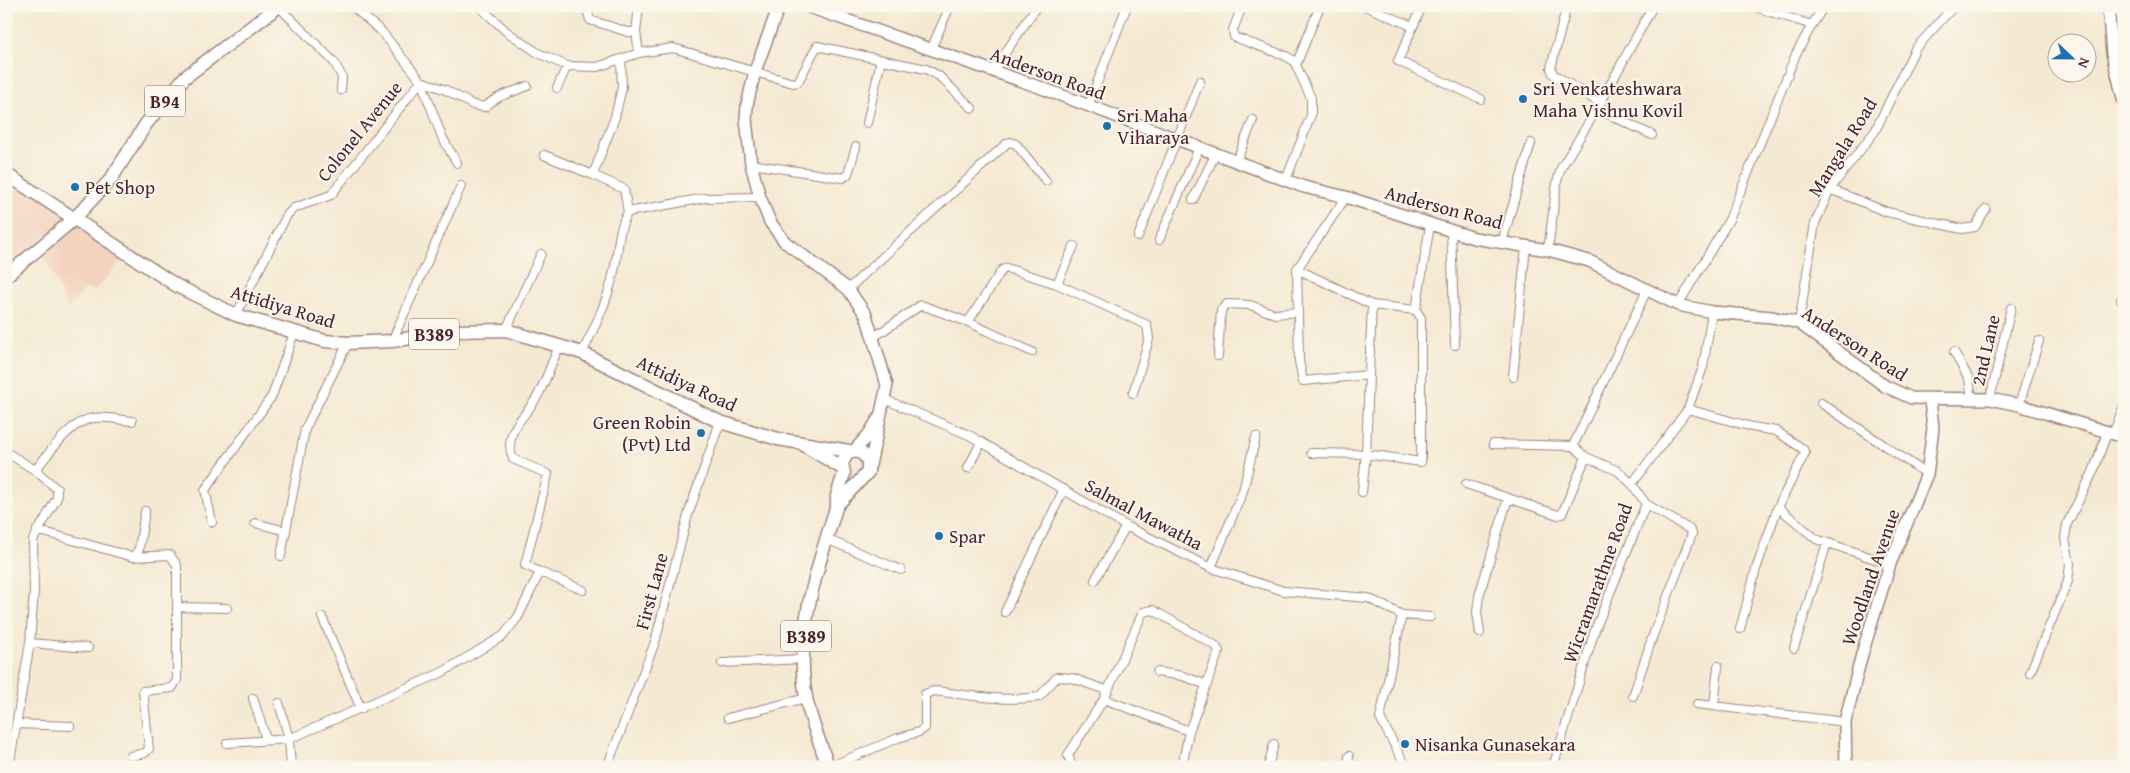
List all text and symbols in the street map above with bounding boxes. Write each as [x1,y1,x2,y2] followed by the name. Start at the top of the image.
[2048,32,2098,82] north arrow
[986,39,1110,107] street label: Anderson Road
[2073,55,2095,72] text: N
[1533,74,1683,124] place label: Sri Venkateshwara Maha Vishnu Kovil
[310,75,408,187] street label: Colonel Avenue
[145,85,185,116] road number: B94
[1800,91,1884,202] street label: Mangala Road
[1517,93,1529,105] marker: Sri Venkateshwara Maha Vishnu Kovil
[1117,101,1189,151] place label: Sri Maha Viharaya
[1101,120,1113,132] marker: Sri Maha Viharaya
[85,173,155,201] place label: Pet Shop
[1382,178,1507,236] street label: Anderson Road
[69,181,81,193] marker: Pet Shop
[227,277,339,335] street label: Attidiya Road
[1797,298,1914,388] street label: Anderson Road
[1963,312,2007,388] street label: 2nd Lane
[409,318,459,349] road number: B389
[632,348,743,419] street label: Attidiya Road
[593,408,692,458] place label: Green Robin (Pvt) Ltd
[695,427,707,439] marker: Green Robin (Pvt) Ltd
[1080,471,1208,557] street label: Salmal Mawatha
[1555,498,1639,667] street label: Wicramarathne Road
[1834,505,1906,649] street label: Woodland Avenue
[949,522,986,550] place label: Spar
[933,530,945,542] marker: Spar
[627,549,675,633] street label: First Lane
[781,620,831,652] road number: B389
[1415,730,1576,758] place label: Nisanka Gunasekara
[1399,738,1411,750] marker: Nisanka Gunasekara

